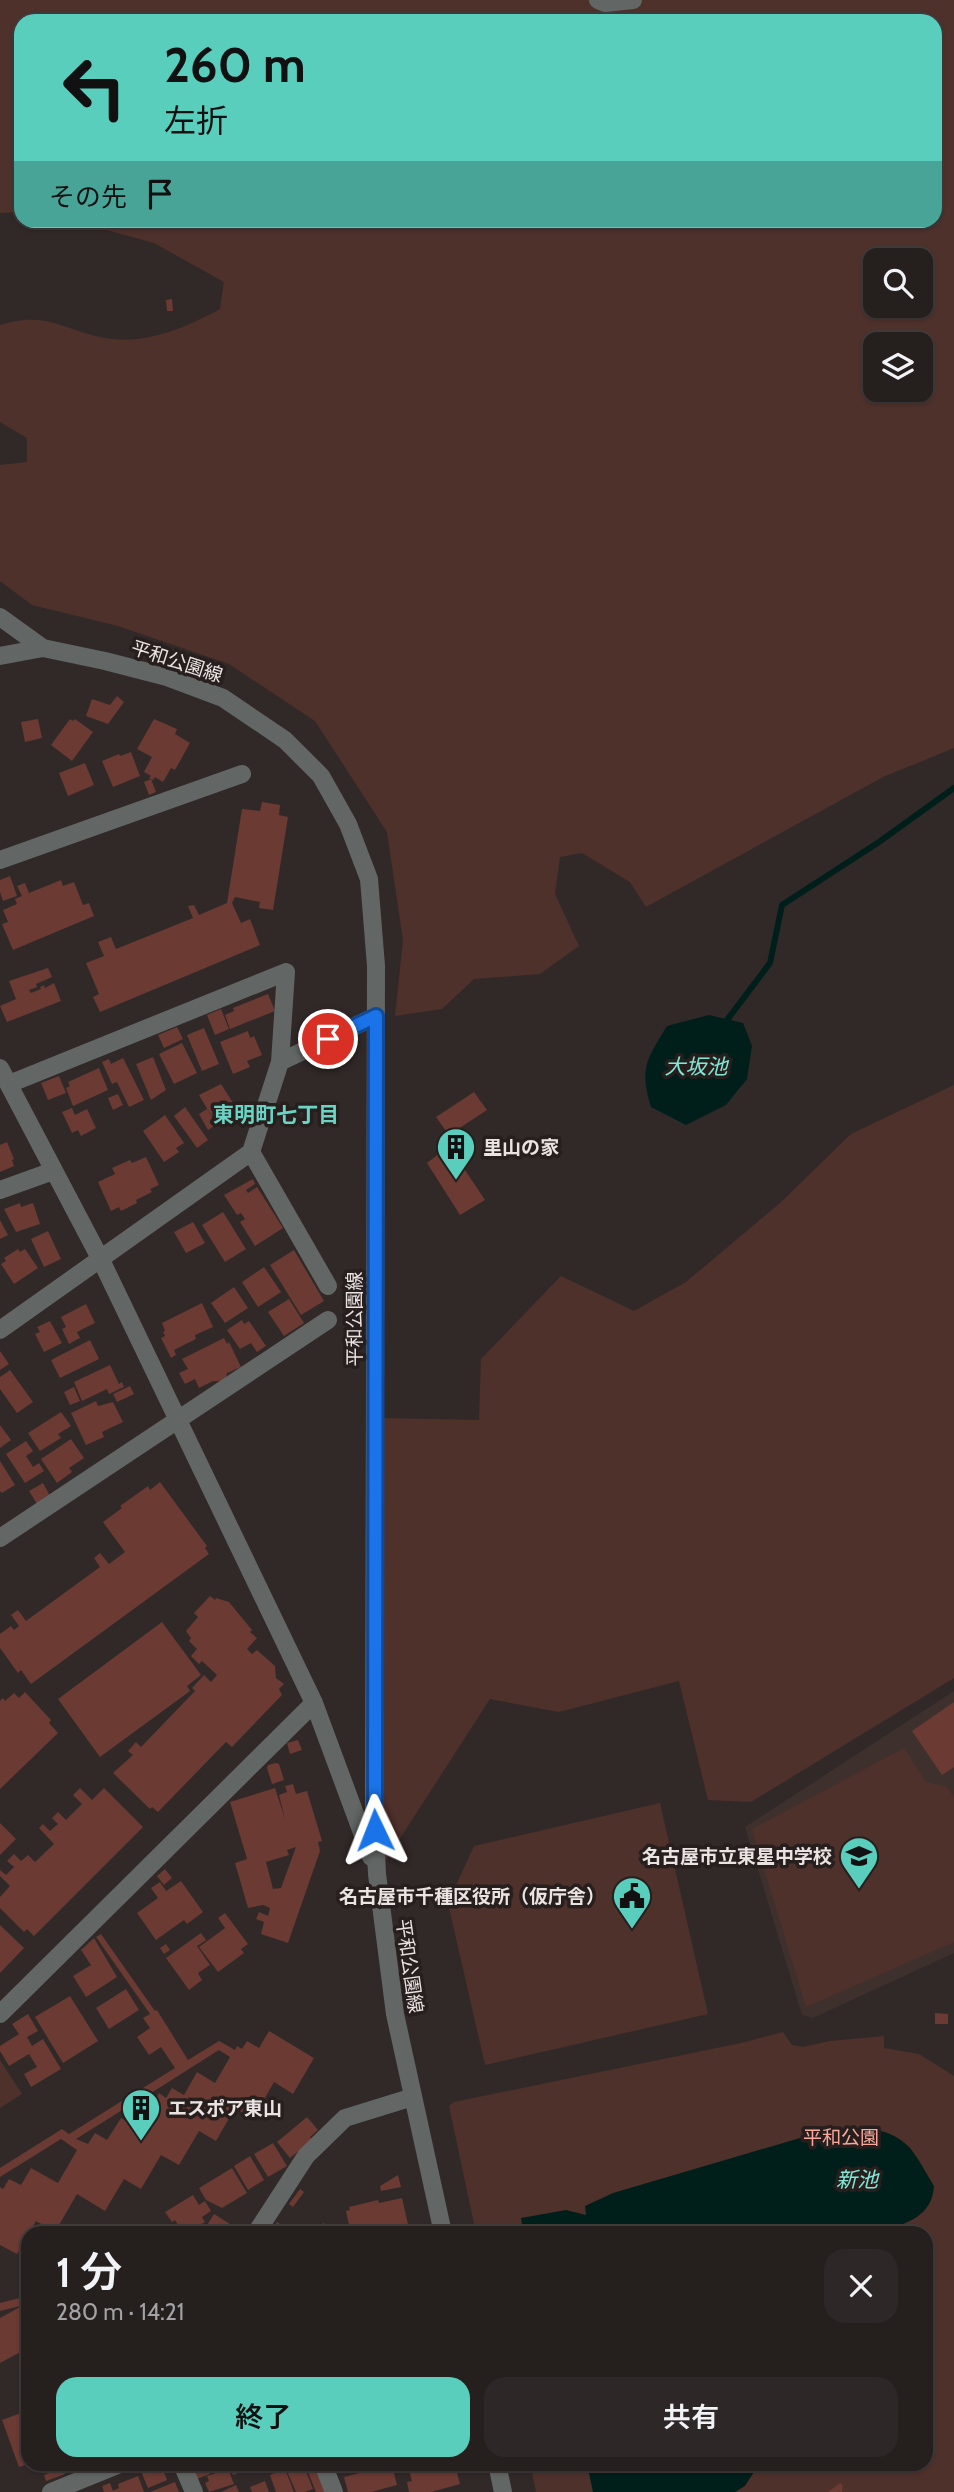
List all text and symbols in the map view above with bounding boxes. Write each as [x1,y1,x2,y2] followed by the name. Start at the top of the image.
[164,35,306,94] text: 260 m
[49,42,140,133] icon: left
[164,101,228,140] text: 左折
[141,175,179,213] icon: arrive
[49,181,127,213] text: その先
[863,248,933,402] map controls
[863,248,933,318] button: search
[863,332,933,402] button: layers
[128,636,226,687] street label: 平和公園線
[298,1009,358,1069] pin
[309,1020,347,1058] icon: arrive
[665,1054,729,1079] water label: 大坂池
[213,1102,339,1127] district label: 東明町七丁目
[435,1126,477,1181] building icon: 里山の家
[483,1136,559,1159] place label: 里山の家
[343,1271,366,1367] street label: 平和公園線
[338,1793,412,1867] position arrow
[838,1835,880,1890] school or university icon: 名古屋市立東星中学校
[642,1845,832,1868] place label: 名古屋市立東星中学校
[611,1875,653,1930] public building icon: 名古屋市千種区役所（仮庁舎）
[339,1885,605,1908] place label: 名古屋市千種区役所（仮庁舎）
[392,1917,428,2015] street label: 平和公園線
[120,2087,162,2142] building icon: エスポア東山
[168,2097,282,2120] place label: エスポア東山
[803,2126,879,2149] park label: 平和公園
[836,2167,880,2192] water label: 新池
[56,2246,122,2298] text: 1 分
[824,2249,898,2323] button: close
[56,2298,184,2326] text: 280 m · 14:21
[56,2377,470,2457] button: 終了
[484,2377,898,2457] button: 共有

